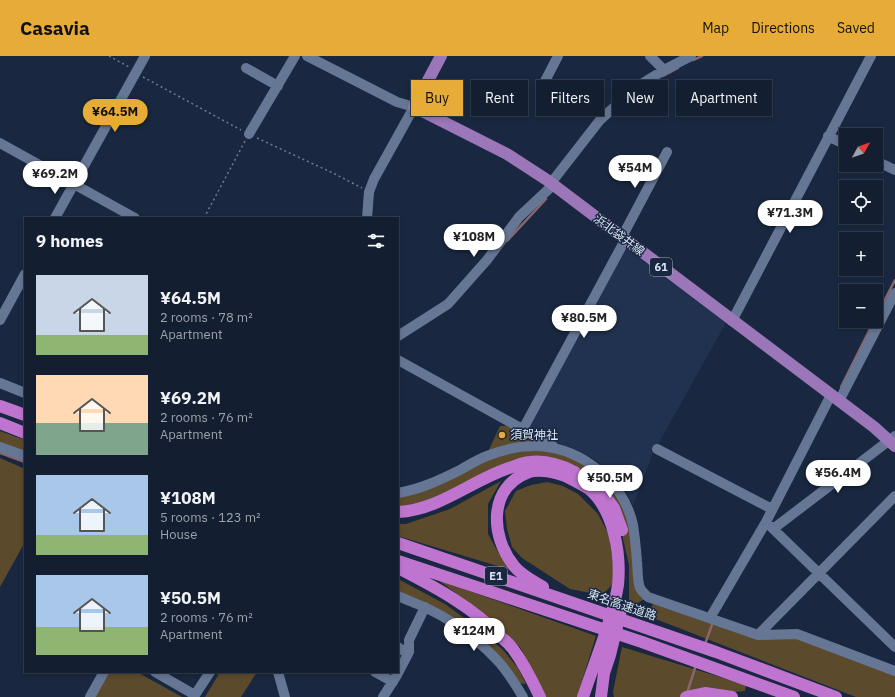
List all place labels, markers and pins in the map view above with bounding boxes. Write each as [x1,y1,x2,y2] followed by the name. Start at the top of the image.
[82,99,148,133] pin: ¥64.5M
[611,155,659,189] pin: ¥54M
[22,161,88,195] pin: ¥69.2M
[757,200,823,234] pin: ¥71.3M
[446,224,502,258] pin: ¥108M
[551,305,617,339] pin: ¥80.5M
[510,427,558,442] place label: 須賀神社
[497,430,507,440] marker: 須賀神社
[805,460,871,494] pin: ¥56.4M
[577,465,643,499] pin: ¥50.5M
[446,618,502,652] pin: ¥124M

